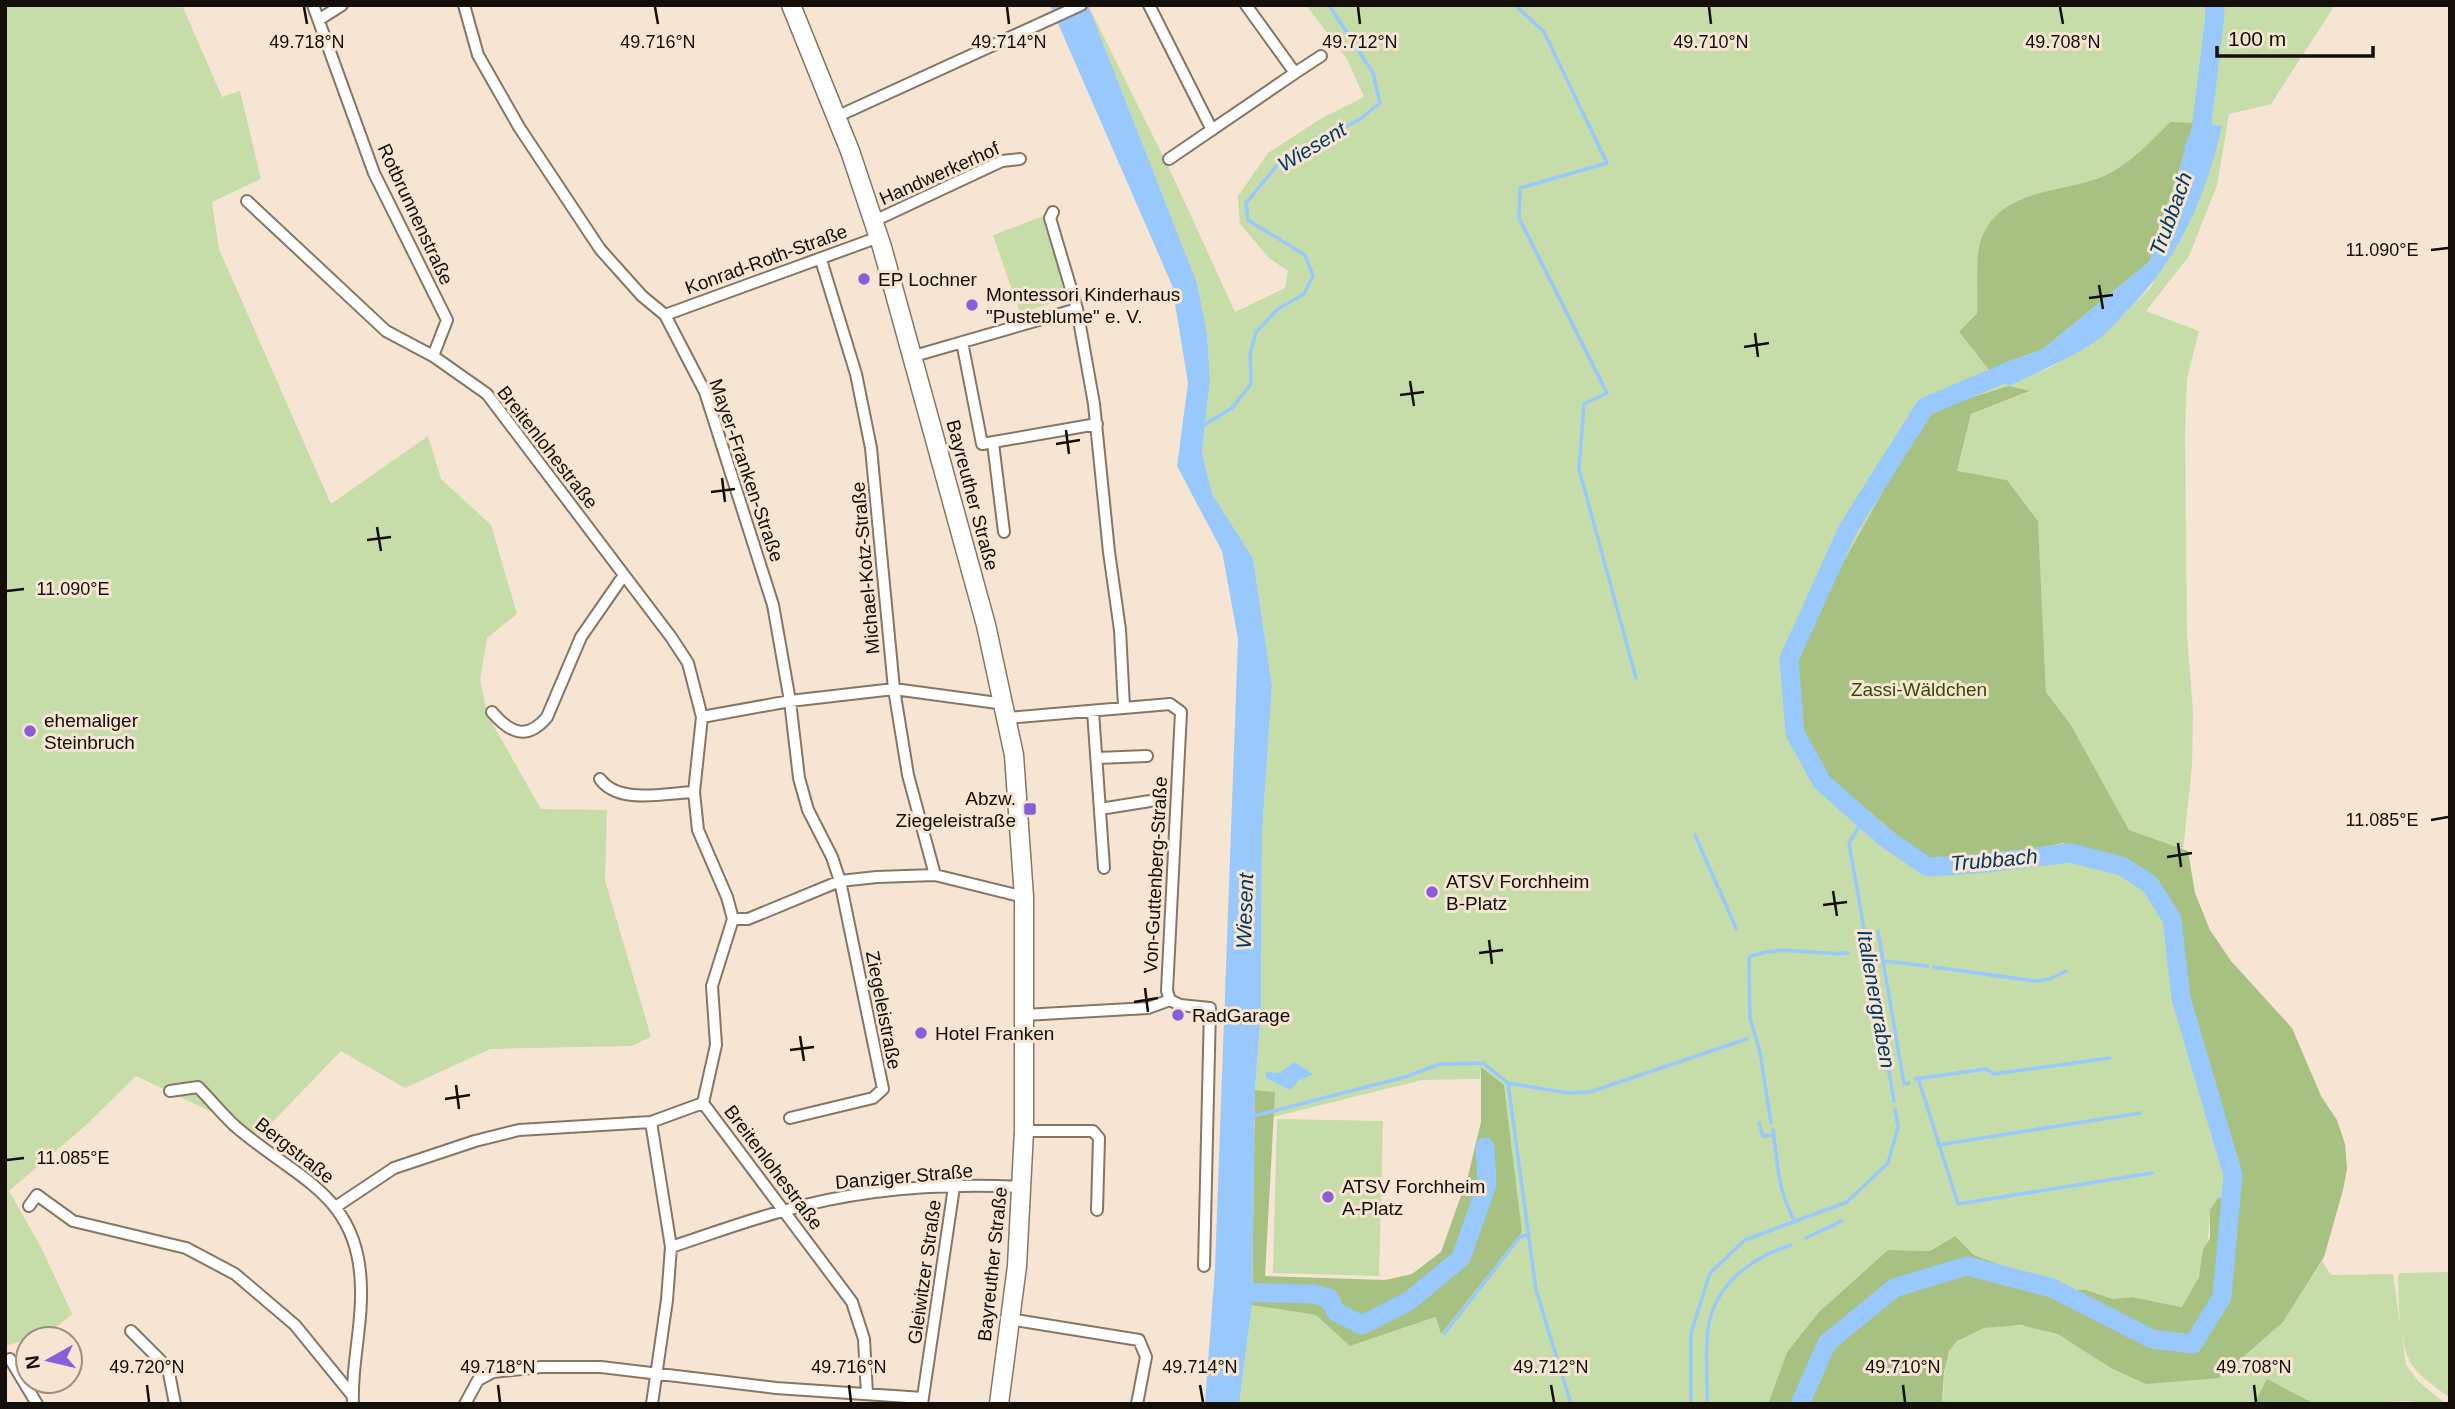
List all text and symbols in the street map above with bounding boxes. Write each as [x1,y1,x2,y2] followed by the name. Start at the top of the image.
[2217,14,2373,58] scale bar
[2228,27,2286,50] text: 100 m
[269,32,345,52] text: 49.718°N
[620,32,696,52] text: 49.716°N
[971,32,1047,52] text: 49.714°N
[1322,32,1398,52] text: 49.712°N
[1673,32,1749,52] text: 49.710°N
[2025,32,2101,52] text: 49.708°N
[1273,117,1351,176] water label: Wiesent
[876,137,1003,209] street label: Handwerkerhof
[374,140,457,288] street label: Rotbrunnenstraße
[2145,169,2196,259] water label: Trubbach
[682,220,850,299] street label: Konrad-Roth-Straße
[2346,240,2418,260] text: 11.090°E
[878,269,978,290] place label: EP Lochner
[856,271,872,287] marker: EP Lochner
[986,284,1180,327] place label: Montessori Kinderhaus "Pusteblume" e. V.
[964,297,980,313] marker: Montessori Kinderhaus "Pusteblume" e. V.
[705,376,788,564] street label: Mayer-Franken-Straße
[493,382,602,513] street label: Breitenlohestraße
[942,417,1003,573] street label: Bayreuther Straße
[847,481,884,655] street label: Michael-Kotz-Straße
[37,579,109,599] text: 11.090°E
[1851,679,1987,700] park label: Zassi-Wäldchen
[44,710,139,753] place label: ehemaliger Steinbruch
[22,723,38,739] marker: ehemaliger Steinbruch
[1140,776,1171,974] street label: Von-Guttenberg-Straße
[896,788,1016,831] place label: Abzw. Ziegeleistraße
[1022,801,1038,817] marker: Abzw. Ziegeleistraße
[2346,810,2418,830] text: 11.085°E
[1950,844,2038,875] water label: Trubbach
[1446,871,1589,914] place label: ATSV Forchheim B-Platz
[1232,872,1257,949] water label: Wiesent
[1424,884,1440,900] marker: ATSV Forchheim B-Platz
[1853,928,1900,1070] water label: Italienergraben
[862,949,905,1071] street label: Ziegeleistraße
[1192,1005,1290,1026] place label: RadGarage
[1170,1007,1186,1023] marker: RadGarage
[935,1023,1054,1044] place label: Hotel Franken
[913,1025,929,1041] marker: Hotel Franken
[720,1101,827,1234] street label: Breitenlohestraße
[251,1113,338,1188] street label: Bergstraße
[37,1148,109,1168] text: 11.085°E
[834,1160,974,1193] street label: Danziger Straße
[1342,1176,1485,1219] place label: ATSV Forchheim A-Platz
[974,1186,1011,1342] street label: Bayreuther Straße
[1320,1189,1336,1205] marker: ATSV Forchheim A-Platz
[904,1198,945,1346] street label: Gleiwitzer Straße
[14,1325,84,1395] north arrow
[21,1354,44,1371] text: N
[109,1357,185,1377] text: 49.720°N
[460,1357,536,1377] text: 49.718°N
[811,1357,887,1377] text: 49.716°N
[1162,1357,1238,1377] text: 49.714°N
[1513,1357,1589,1377] text: 49.712°N
[1865,1357,1941,1377] text: 49.710°N
[2216,1357,2292,1377] text: 49.708°N

